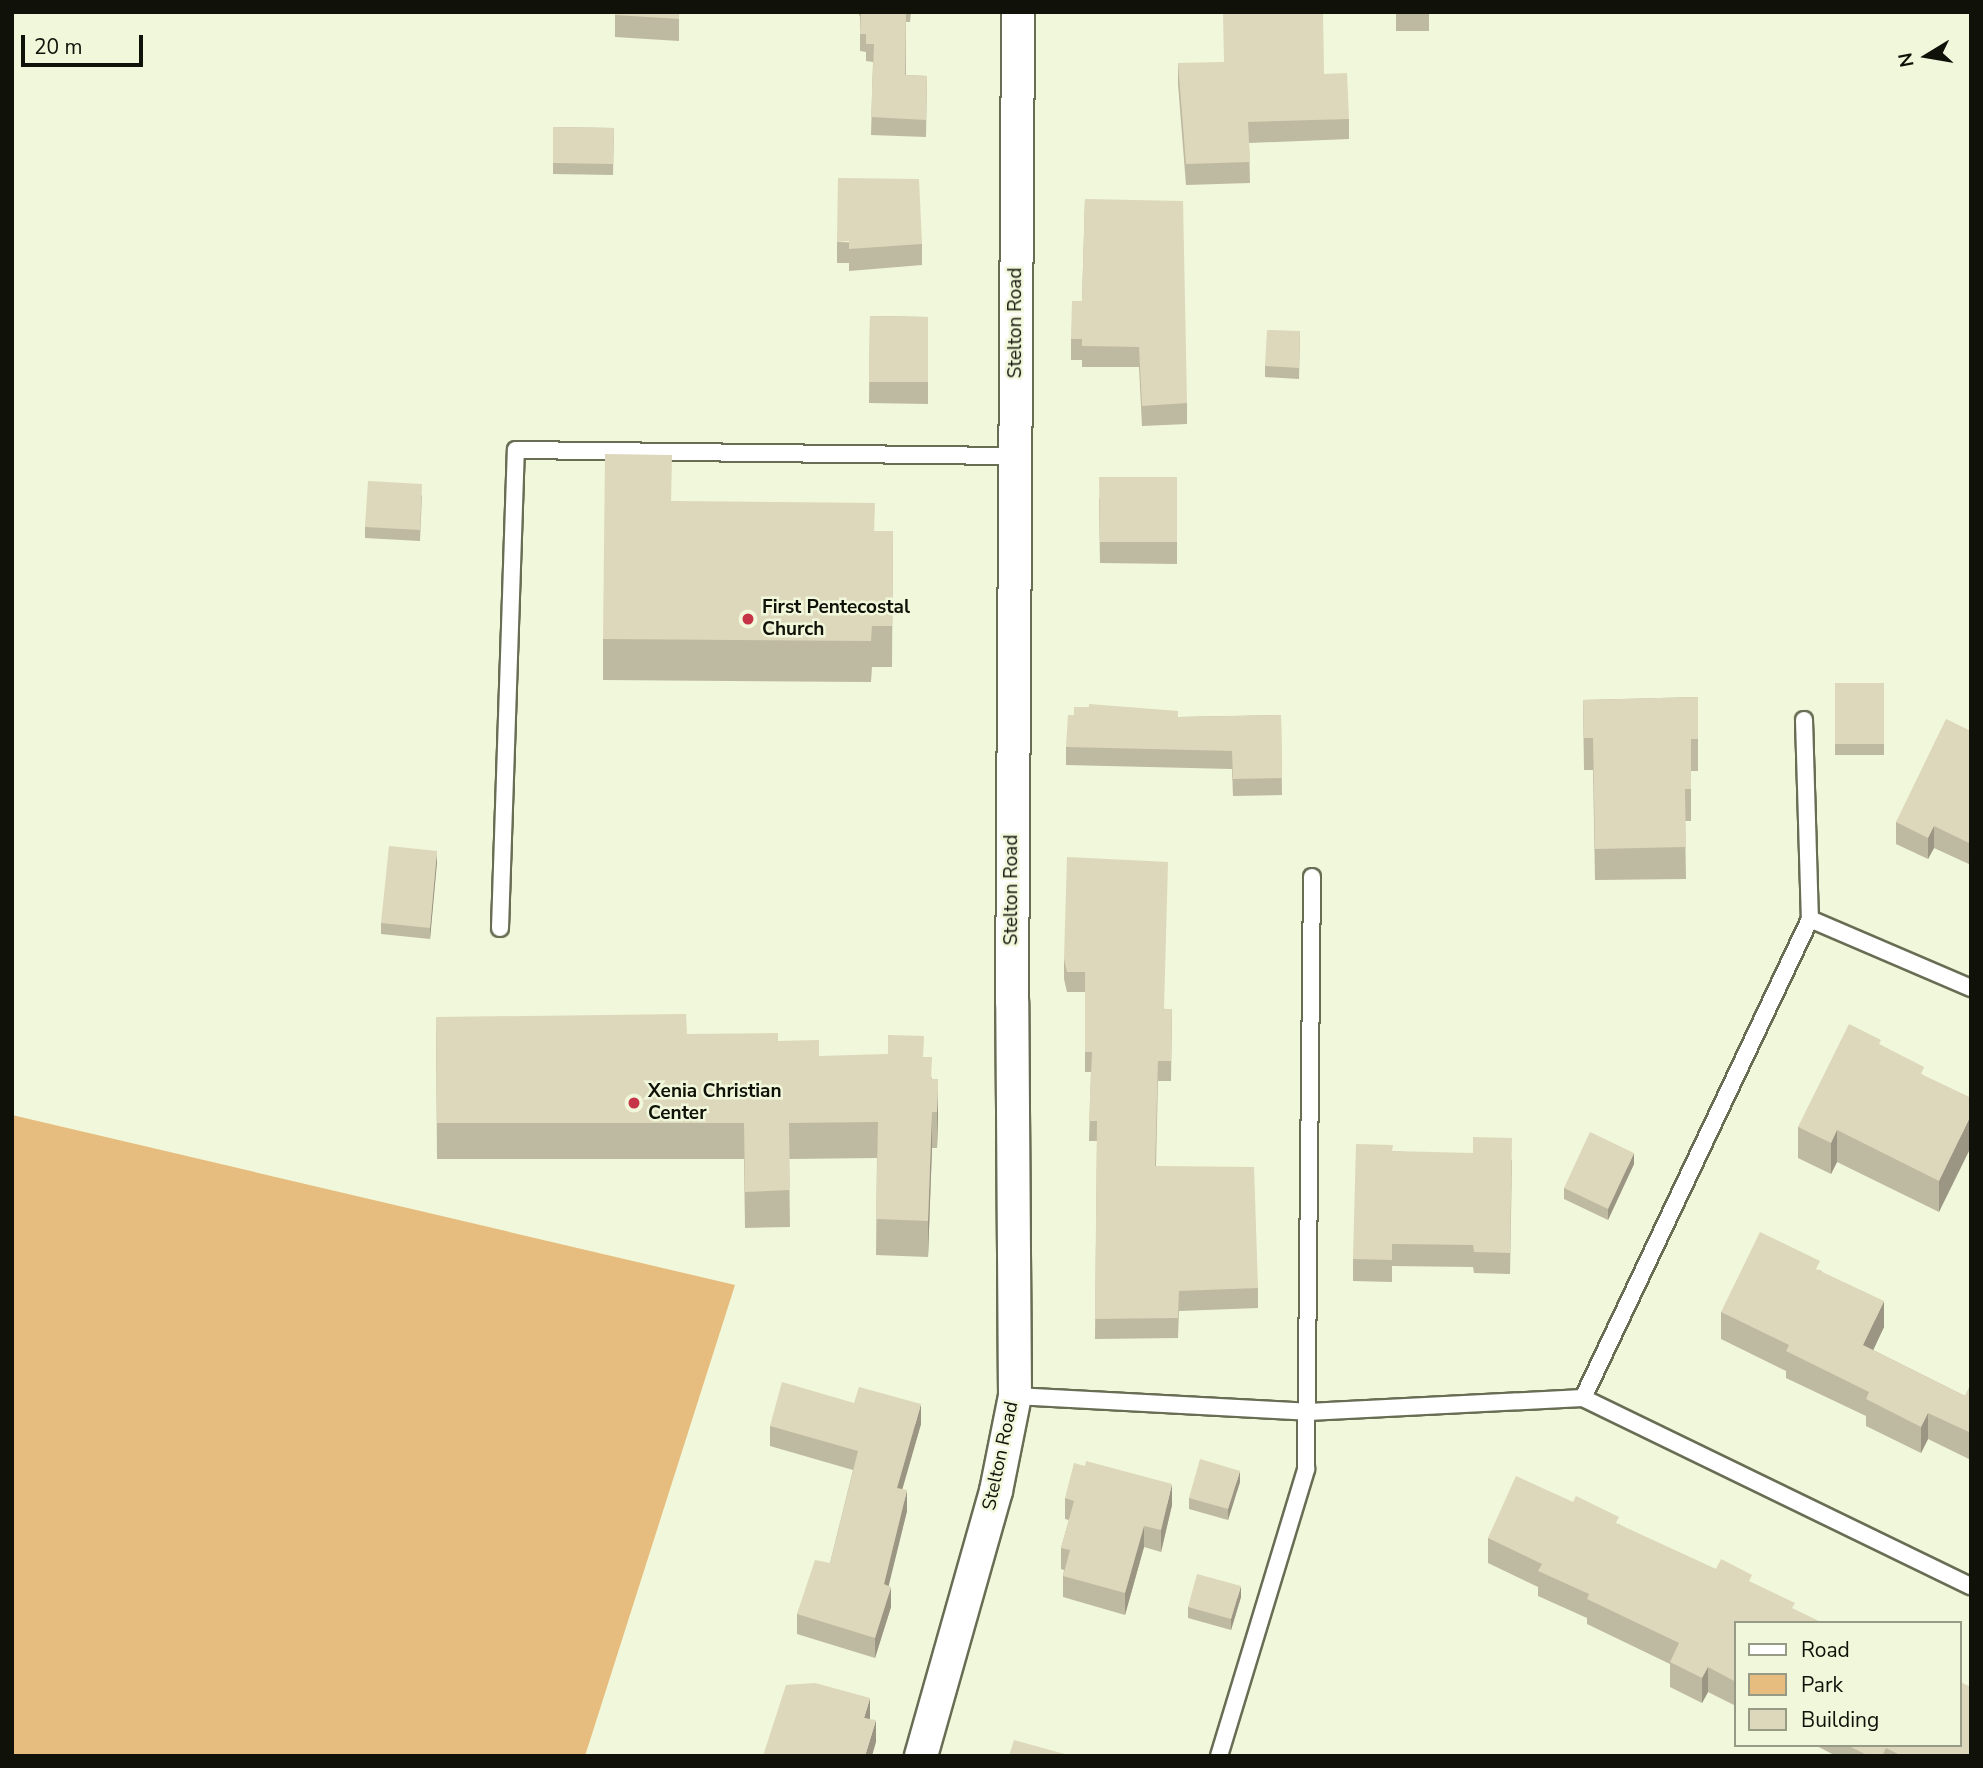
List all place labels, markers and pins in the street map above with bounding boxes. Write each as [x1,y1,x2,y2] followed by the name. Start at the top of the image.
[762,597,910,641] place label: First Pentecostal Church
[740,611,756,627] marker: First Pentecostal Church
[648,1081,782,1125] place label: Xenia Christian Center
[626,1095,642,1111] marker: Xenia Christian Center

